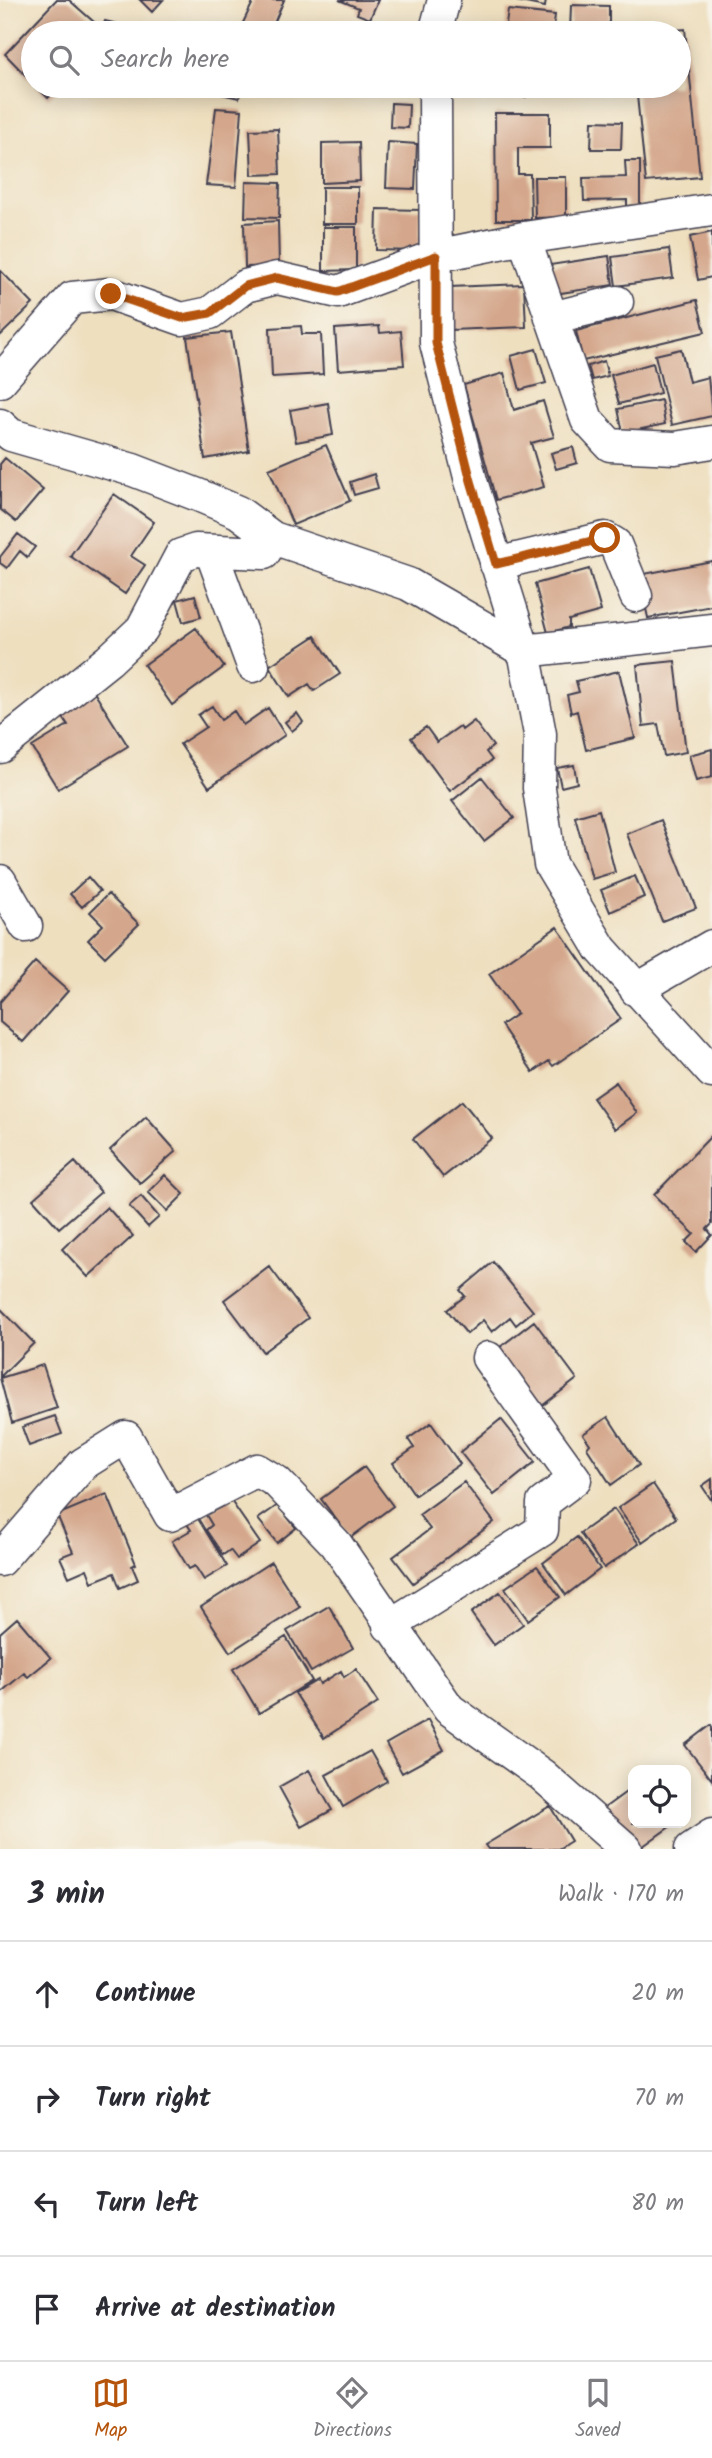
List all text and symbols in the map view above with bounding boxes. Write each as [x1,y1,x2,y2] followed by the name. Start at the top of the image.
[21,21,691,98] search box
[101,39,229,81] text: Search here
[45,41,83,79] icon: search
[95,278,126,309] route end
[589,522,620,553] route start
[628,1765,691,1828] map controls
[628,1765,691,1828] button: locate
[28,1871,105,1919] text: 3 min
[558,1877,684,1913] text: Walk · 170 m
[95,1973,196,2015] text: Continue
[28,1975,66,2013] icon: ahead
[632,1976,684,2012] text: 20 m
[95,2078,211,2120] text: Turn right
[28,2080,66,2118] icon: right
[634,2081,684,2117] text: 70 m
[95,2183,198,2225] text: Turn left
[28,2185,66,2223] icon: left
[631,2186,684,2222] text: 80 m
[95,2288,335,2330] text: Arrive at destination
[28,2290,66,2328] icon: arrive
[92,2374,130,2446] tab: Map
[313,2374,392,2446] tab: Directions
[575,2374,620,2446] tab: Saved

